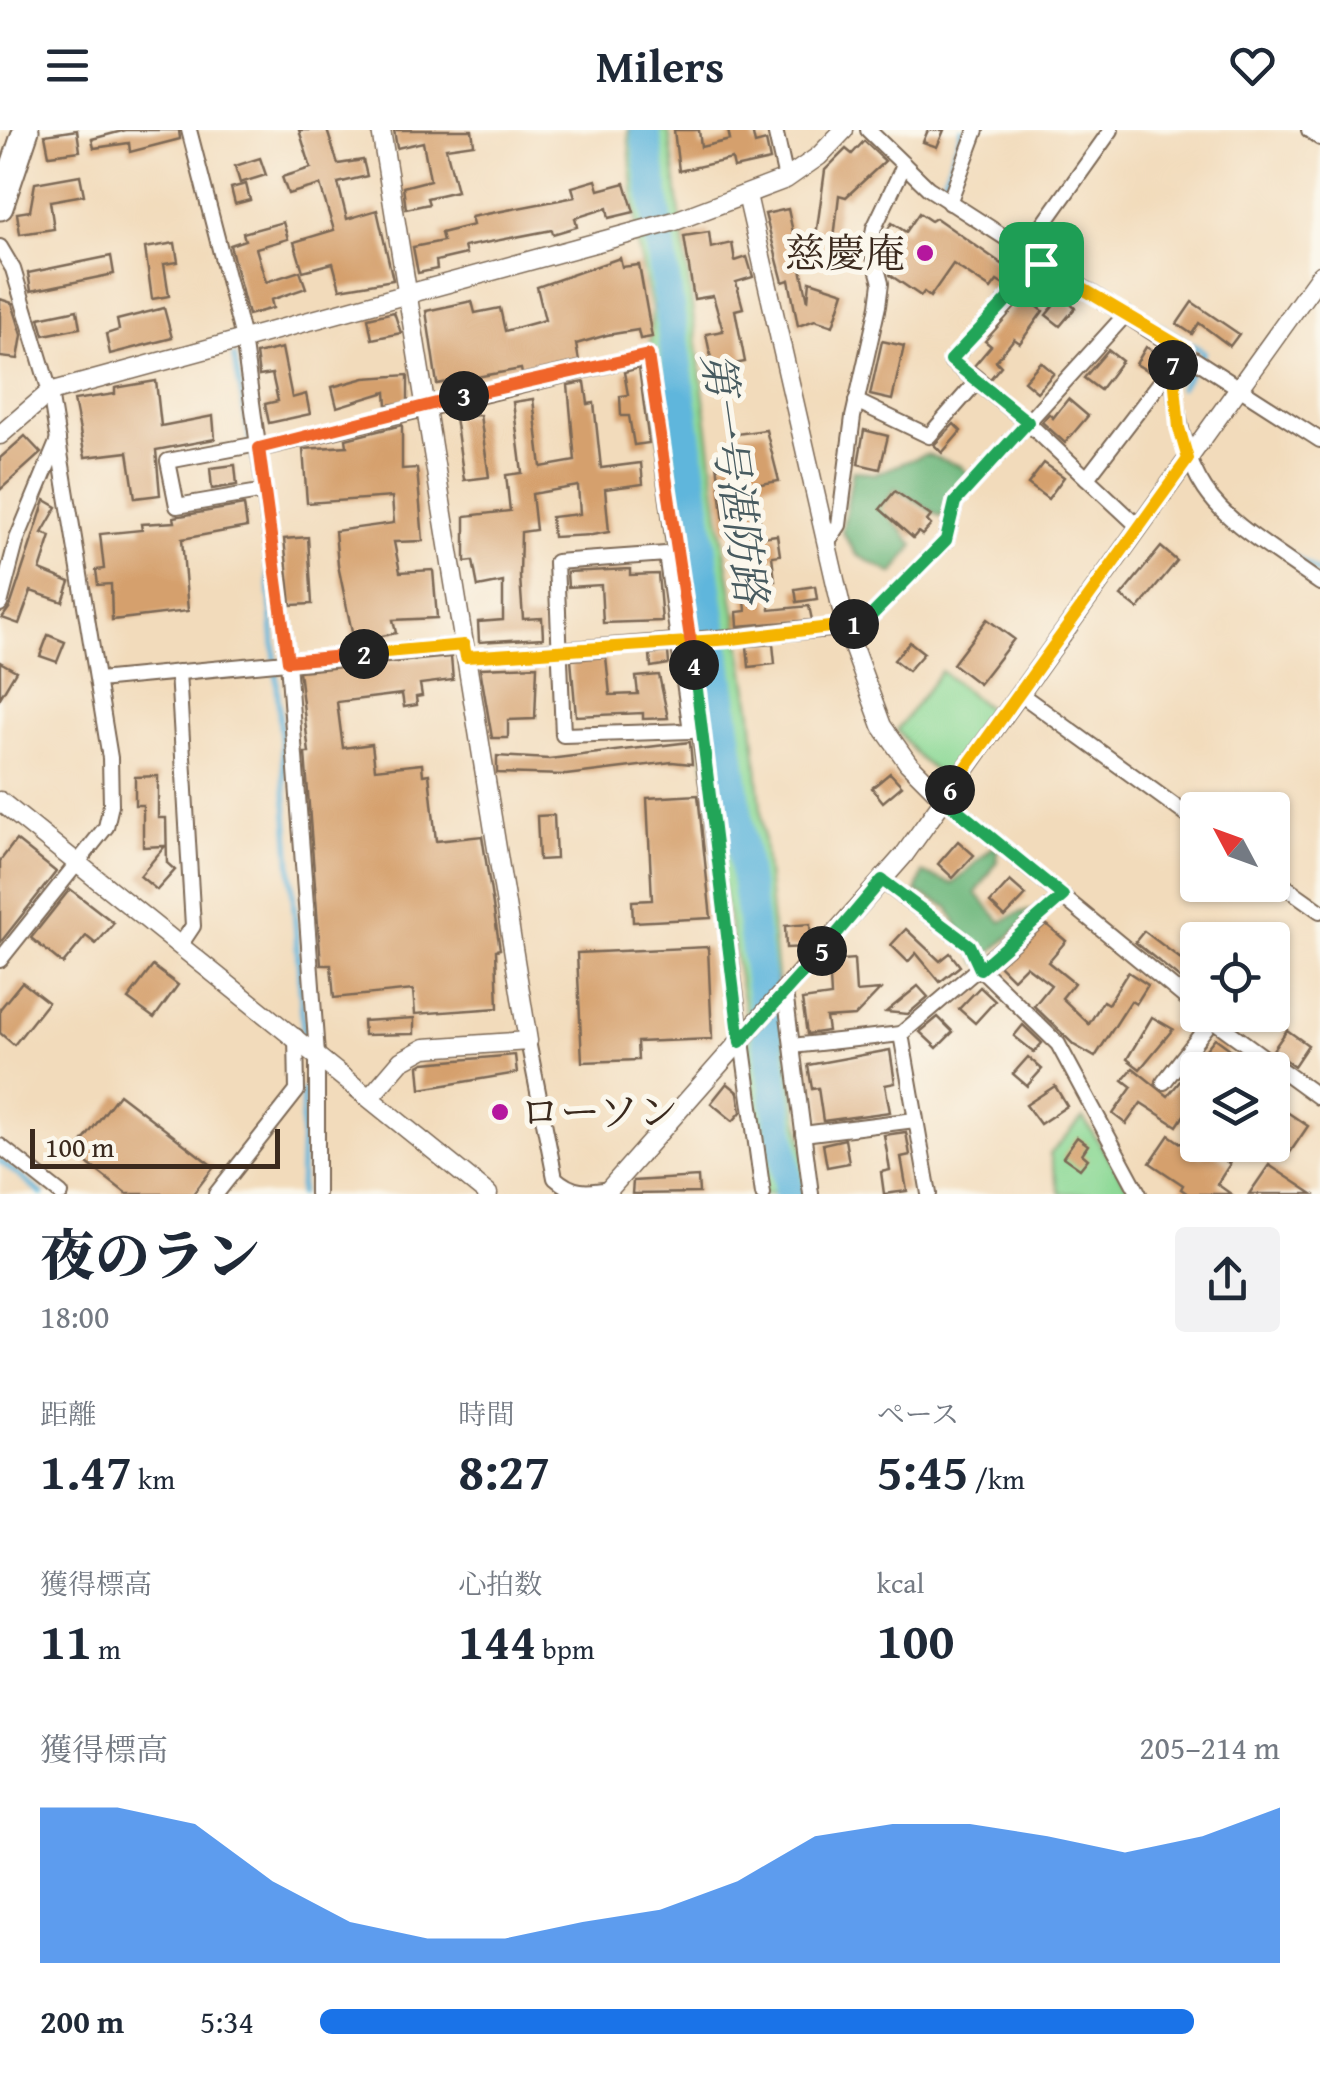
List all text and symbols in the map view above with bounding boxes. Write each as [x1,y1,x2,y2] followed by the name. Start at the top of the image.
[596,33,724,98] text: Milers
[40,38,95,93] icon: menu
[1225,38,1280,93] icon: heart
[999,222,1084,307] pin
[785,223,905,282] place label: 慈慶庵
[1014,237,1069,292] icon: arrive
[914,242,936,264] marker: 慈慶庵
[1148,340,1198,390] pin: 7
[1166,344,1180,385] text: 7
[688,349,784,610] water label: 第一号湛防路
[439,371,489,421] pin: 3
[457,375,471,416] text: 3
[829,599,879,649] pin: 1
[847,603,861,644] text: 1
[339,629,389,679] pin: 2
[357,633,371,674] text: 2
[669,640,719,690] pin: 4
[687,644,701,685] text: 4
[925,765,975,815] pin: 6
[943,769,957,810] text: 6
[1180,792,1290,902] north arrow
[1180,792,1290,1162] map controls
[1180,922,1290,1032] button: locate
[797,926,847,976] pin: 5
[815,930,829,971] text: 5
[1180,1052,1290,1162] button: layers
[520,1082,678,1141] place label: ローソン
[489,1101,511,1123] marker: ローソン
[30,1124,280,1168] scale bar
[45,1126,114,1167] text: 100 m
[40,1215,260,1295] text: 夜のラン
[1175,1227,1280,1332] button: share
[40,1293,109,1340] text: 18:00
[40,1393,96,1434] text: 距離
[458,1393,514,1434] text: 時間
[877,1393,959,1434] text: ペース
[40,1434,132,1507] text: 1.47
[458,1434,550,1507] text: 8:27
[877,1434,969,1507] text: 5:45
[132,1458,175,1499] text: km
[969,1458,1025,1499] text: /km
[877,1562,924,1603] text: kcal
[40,1563,152,1604] text: 獲得標高
[458,1563,542,1604] text: 心拍数
[877,1603,954,1676] text: 100
[40,1604,92,1677] text: 11
[458,1604,536,1677] text: 144
[92,1628,121,1669] text: m
[536,1628,595,1669] text: bpm
[1139,1724,1280,1771] text: 205–214 m
[40,1726,168,1773] text: 獲得標高
[40,1998,124,2045] text: 200 m
[200,1998,254,2045] text: 5:34

